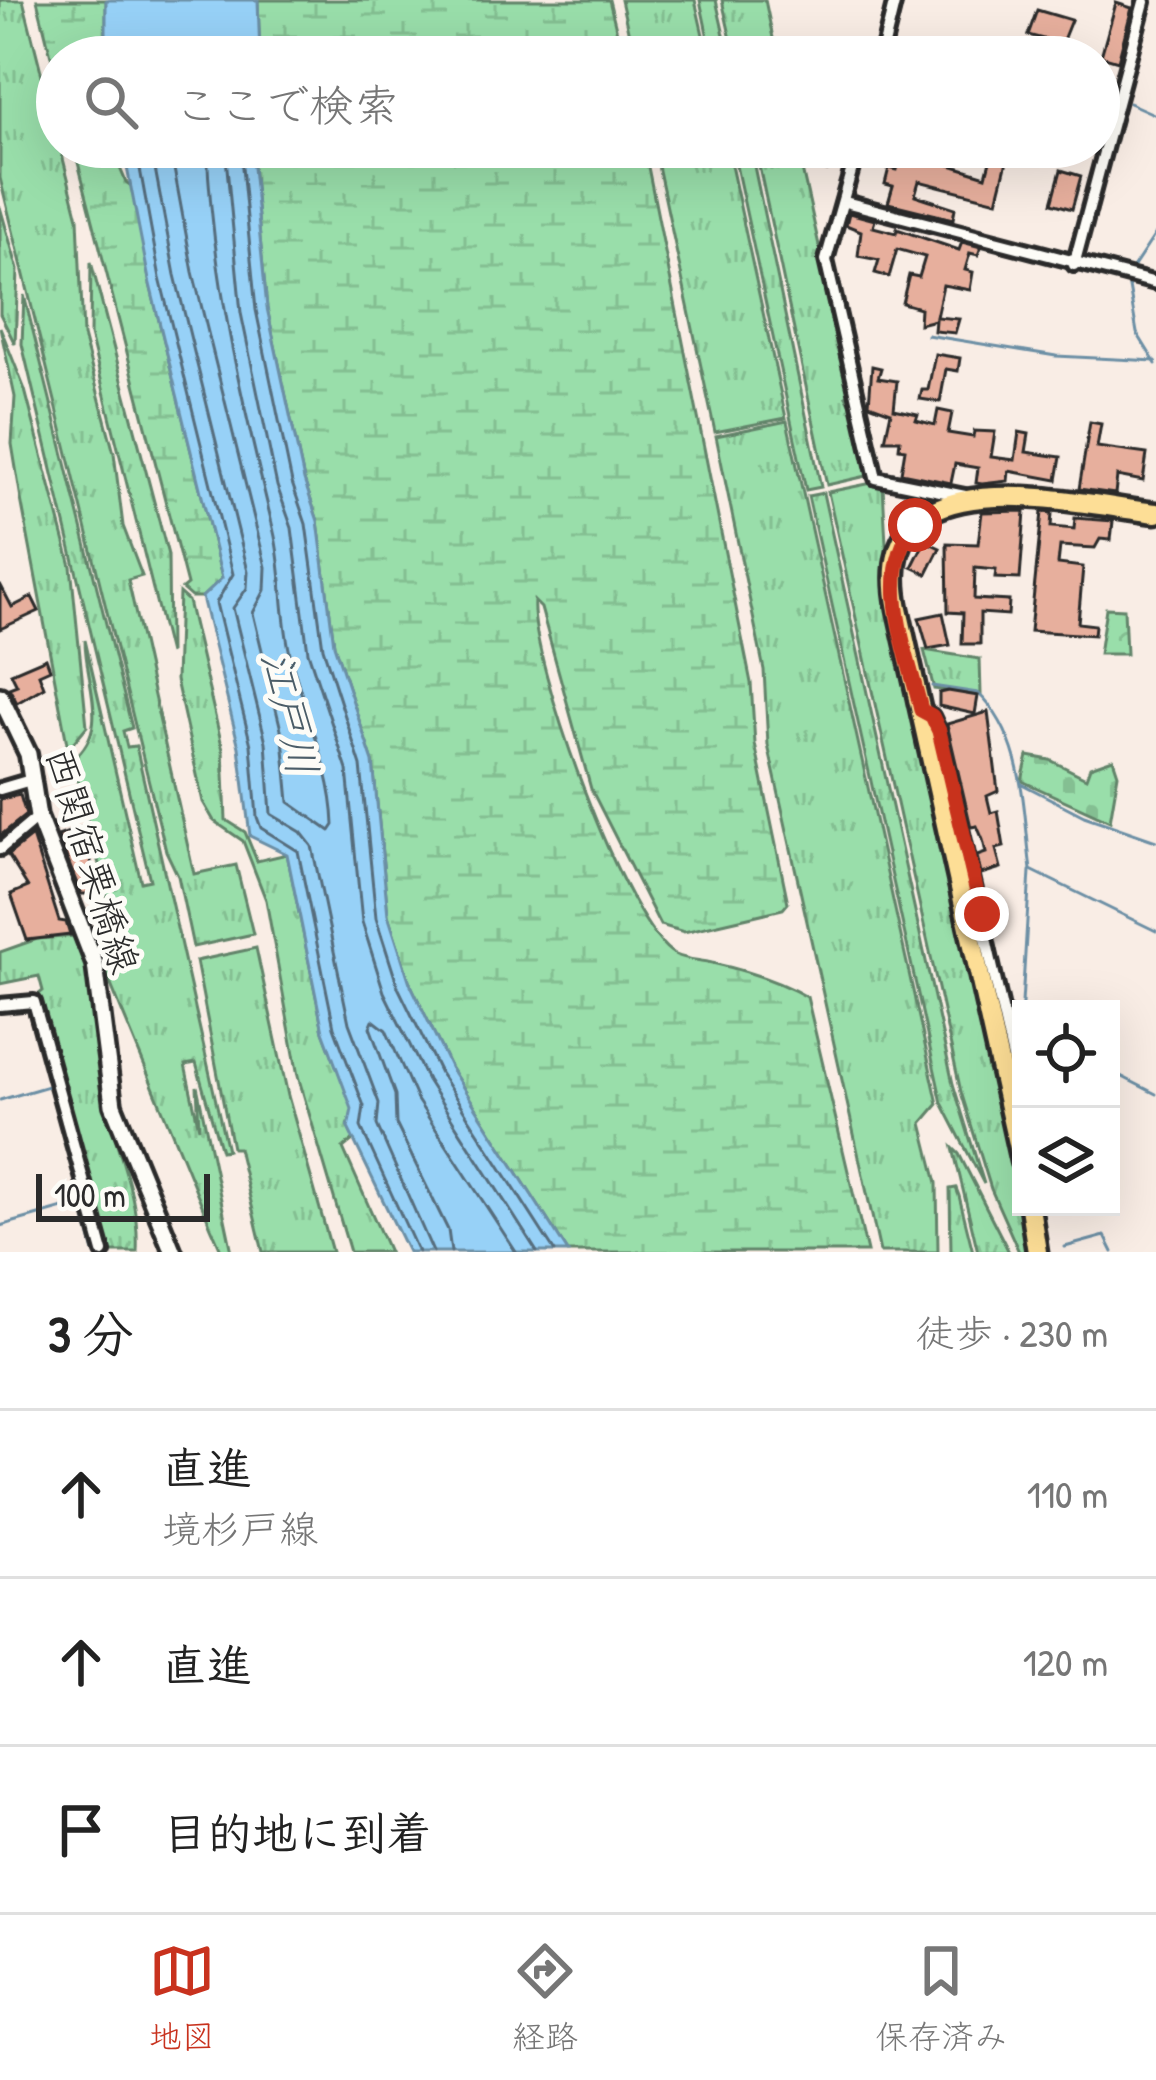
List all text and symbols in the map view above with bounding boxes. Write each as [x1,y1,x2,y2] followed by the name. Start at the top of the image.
[36,36,1120,168] search box
[78,69,144,135] icon: search
[174,74,399,135] text: ここで検索
[888,498,942,552] route start
[249,645,333,781] water label: 江戸川
[33,740,153,980] street label: 西関宿栗橋線
[955,887,1009,941] route end
[1012,1000,1120,1216] map controls
[1012,1000,1120,1108] button: locate
[1012,1108,1120,1216] button: layers
[36,1168,210,1221] scale bar
[54,1173,126,1217] text: 100 m
[48,1299,134,1368] text: 3 分
[916,1306,1108,1359] text: 徒歩 · 230 m
[162,1437,252,1498] text: 直進
[48,1461,114,1527] icon: ahead
[1027,1467,1108,1520] text: 110 m
[162,1502,318,1555] text: 境杉戸線
[48,1629,114,1695] icon: ahead
[162,1634,252,1695] text: 直進
[1023,1635,1108,1688] text: 120 m
[48,1797,114,1863] icon: arrive
[162,1802,432,1863] text: 目的地に到着
[149,1938,215,2058] tab: 地図
[512,1938,578,2058] tab: 経路
[875,1938,1007,2058] tab: 保存済み

